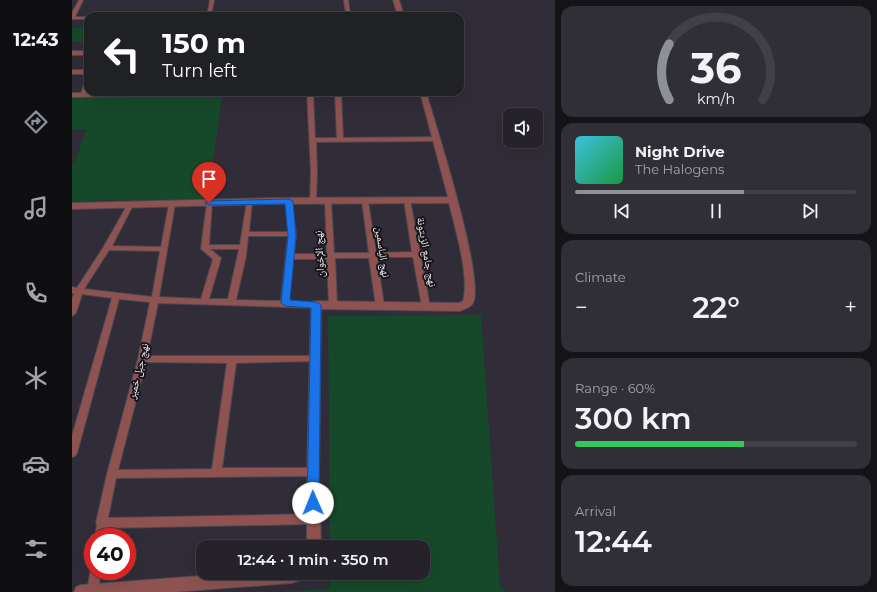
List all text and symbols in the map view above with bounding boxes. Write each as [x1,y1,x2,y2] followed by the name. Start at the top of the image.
[162,26,246,60] text: 150 m
[96,28,148,80] icon: left
[13,29,59,51] text: 12:43
[689,42,742,92] text: 36
[162,60,237,82] text: Turn left
[697,89,735,107] text: km/h
[22,108,50,136] icon: directions
[503,108,543,148] map controls
[503,108,543,148] button: sound
[635,142,725,161] text: Night Drive
[635,161,724,177] text: The Halogens
[192,162,226,203] pin
[198,168,220,190] icon: arrive
[22,194,50,222] icon: music
[611,200,633,222] icon: previous
[705,200,727,222] icon: pause
[799,200,821,222] icon: next
[414,216,440,288] street label: نهج جامع الزيتونة
[372,226,394,278] street label: نهج الياسمين
[311,230,327,278] street label: نهج الإخوان
[575,269,626,285] text: Climate
[22,279,50,307] icon: phone
[692,289,740,326] text: 22°
[575,294,588,321] text: −
[844,294,857,321] text: +
[124,342,152,401] street label: نهج جبل خمير
[22,364,50,392] icon: climate
[575,380,655,396] text: Range · 60%
[575,400,692,437] text: 300 km
[22,450,50,478] icon: car
[292,482,334,524] position arrow
[575,503,616,519] text: Arrival
[575,523,652,560] text: 12:44
[84,528,136,580] speed limit sign: 40
[22,535,50,563] icon: filters
[237,550,389,569] text: 12:44 · 1 min · 350 m

